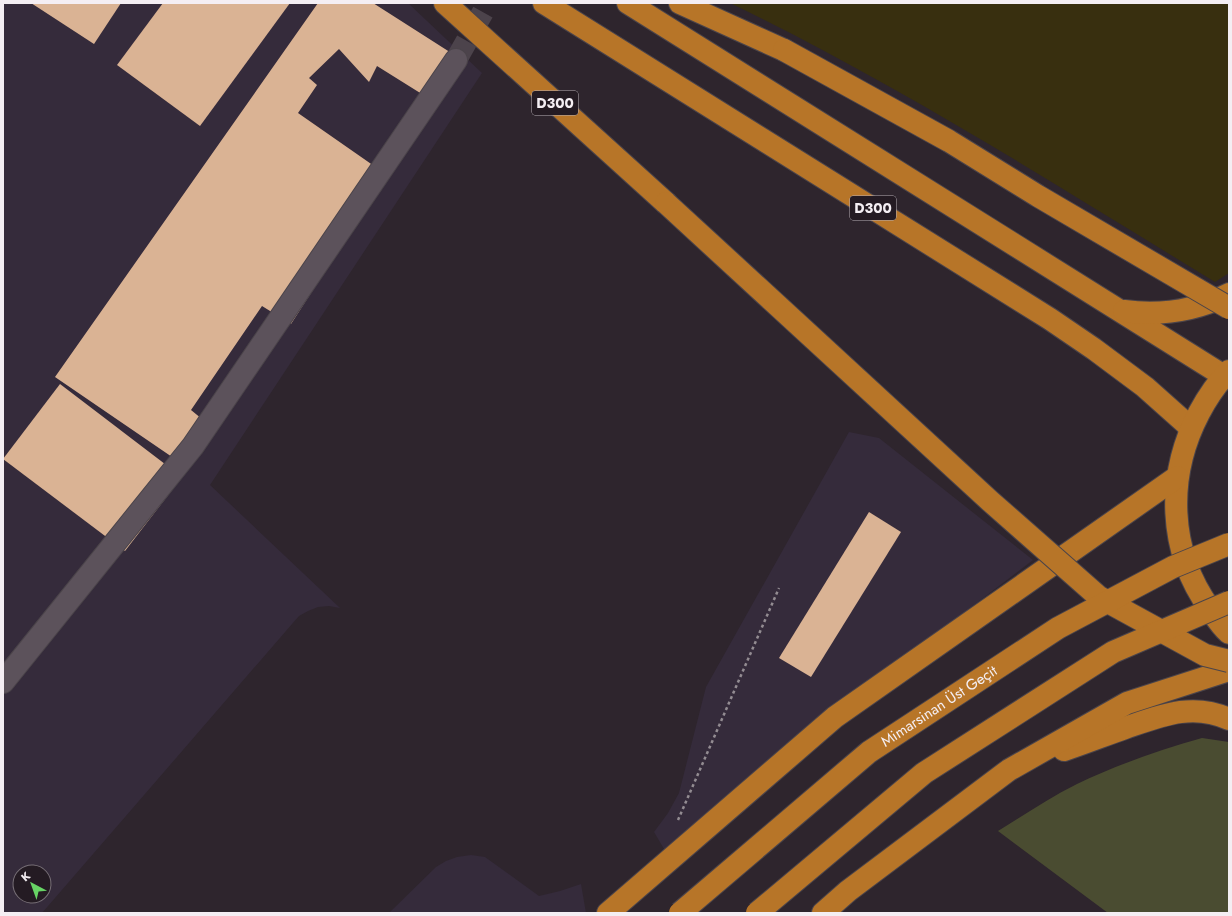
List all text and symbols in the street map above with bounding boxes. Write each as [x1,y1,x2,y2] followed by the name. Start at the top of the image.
[532,91,578,115] road number: D300
[850,196,896,220] road number: D300
[876,660,1002,752] street label: Mimarsinan Üst Geçit
[12,864,52,904] north arrow
[17,868,34,885] text: K

